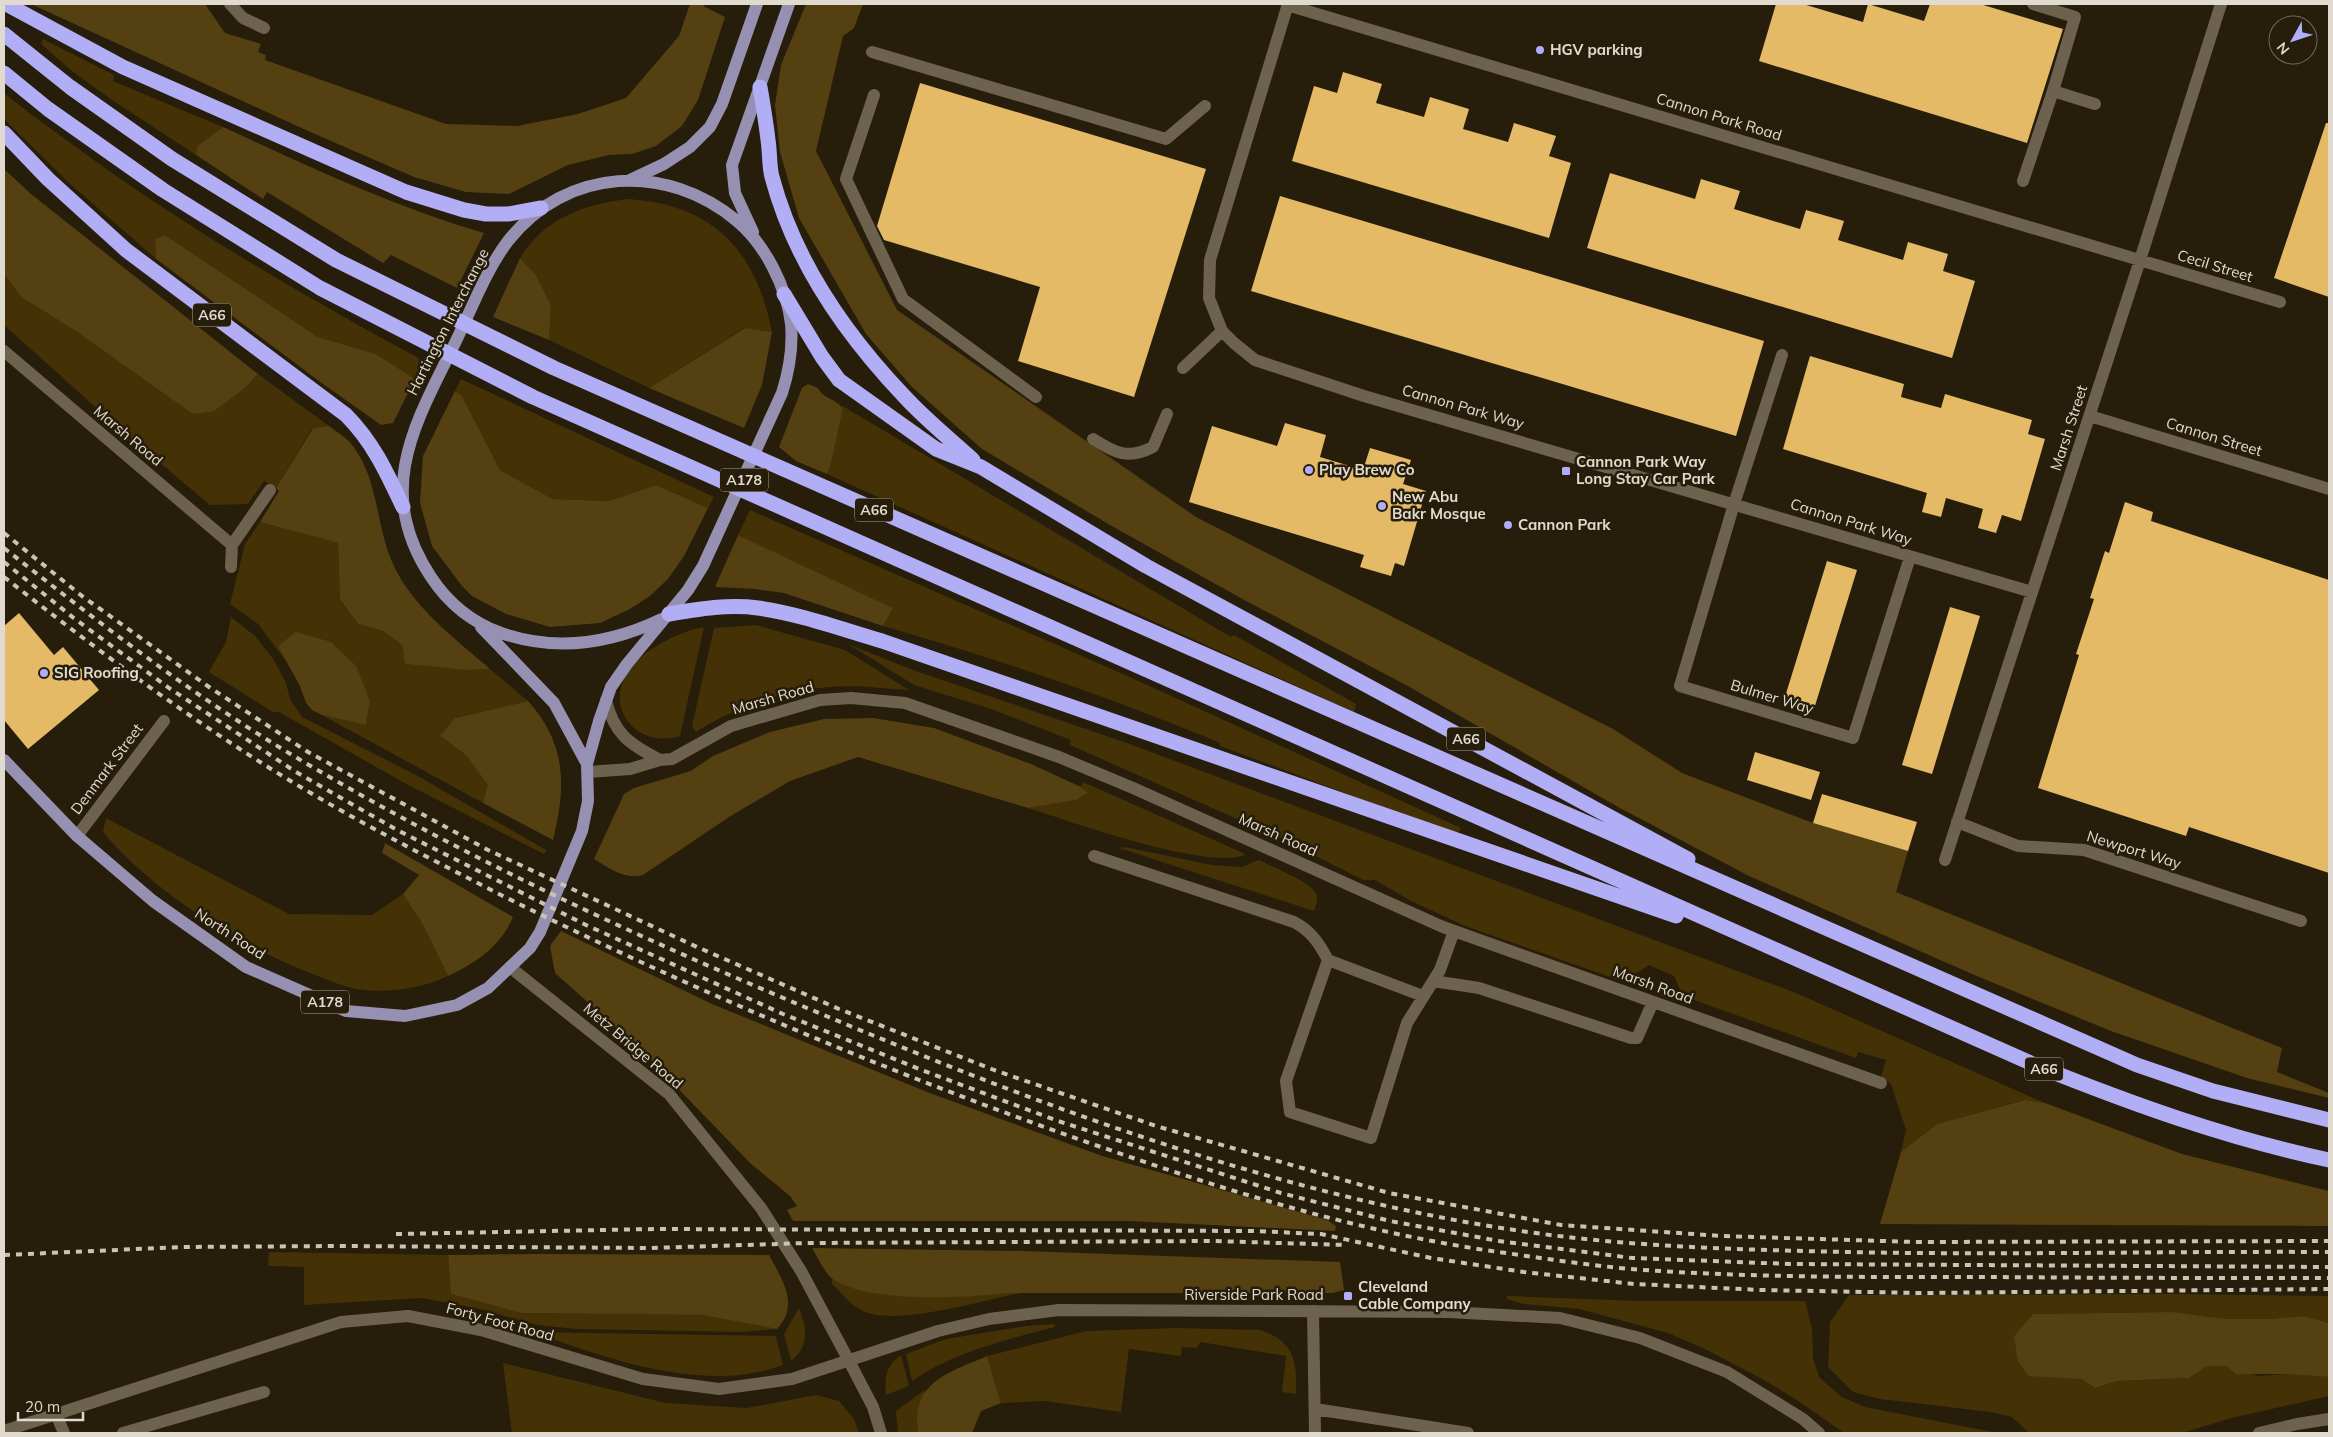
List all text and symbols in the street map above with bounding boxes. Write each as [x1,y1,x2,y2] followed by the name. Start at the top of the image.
[2268,15,2318,65] north arrow
[2273,39,2293,58] text: N
[1550,40,1643,59] place label: HGV parking
[1534,44,1546,56] marker: HGV parking
[1654,88,1784,145] street label: Cannon Park Road
[402,245,493,398] street label: Hartington Interchange
[2175,245,2255,286] street label: Cecil Street
[193,304,231,326] road number: A66
[1400,380,1526,433] street label: Cannon Park Way
[2046,383,2091,473] street label: Marsh Street
[90,401,167,470] street label: Marsh Road
[2164,413,2264,460] street label: Cannon Street
[1576,452,1716,488] place label: Cannon Park Way Long Stay Car Park
[1319,460,1415,479] place label: Play Brew Co
[1303,464,1315,476] marker: Play Brew Co
[1560,465,1572,477] marker: Cannon Park Way Long Stay Car Park
[720,468,768,492] road number: A178
[1392,487,1486,523] place label: New Abu Bakr Mosque
[1788,494,1914,549] street label: Cannon Park Way
[855,498,893,522] road number: A66
[1376,500,1388,512] marker: New Abu Bakr Mosque
[1518,515,1611,534] place label: Cannon Park
[1502,519,1514,531] marker: Cannon Park
[54,663,139,682] place label: SIG Roofing
[38,667,50,679] marker: SIG Roofing
[1728,675,1816,718] street label: Bulmer Way
[730,677,816,718] street label: Marsh Road
[66,719,147,818] street label: Denmark Street
[1447,728,1485,751] road number: A66
[1236,809,1321,860] street label: Marsh Road
[2085,826,2184,873] street label: Newport Way
[191,904,269,963] street label: North Road
[1610,961,1696,1008] street label: Marsh Road
[301,990,349,1014] road number: A178
[580,998,687,1093] street label: Metz Bridge Road
[2025,1058,2063,1080] road number: A66
[1358,1277,1472,1313] place label: Cleveland Cable Company
[1184,1285,1324,1304] street label: Riverside Park Road
[1342,1290,1354,1302] marker: Cleveland Cable Company
[444,1298,556,1345] street label: Forty Foot Road
[18,1390,82,1422] scale bar
[25,1397,60,1416] text: 20 m

